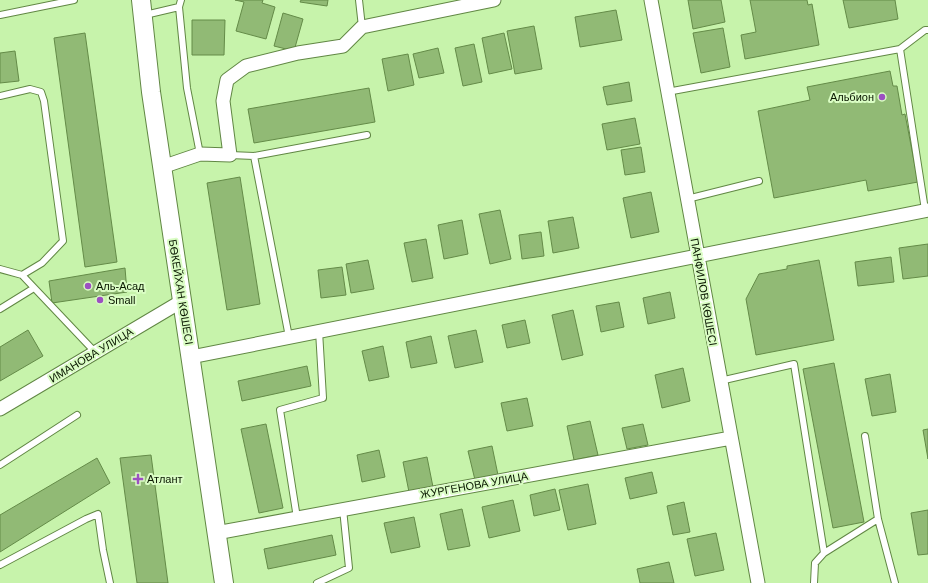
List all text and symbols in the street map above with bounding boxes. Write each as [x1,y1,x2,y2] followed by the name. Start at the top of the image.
[830,91,874,103] place label: Альбион
[877,92,887,102] marker: Альбион
[689,237,719,347] street label: ПАНФИЛОВ КӨШЕСІ
[167,238,195,346] street label: БӨКЕЙХАН КӨШЕСІ
[96,280,145,292] place label: Аль-Асад
[83,281,93,291] marker: Аль-Асад
[108,294,136,306] place label: Small
[95,295,105,305] marker: Small
[47,325,136,385] street label: ИМАНОВА УЛИЦА
[419,470,529,500] street label: ЖУРГЕНОВА УЛИЦА
[132,473,144,485] marker: Атлант
[147,473,183,485] place label: Атлант

